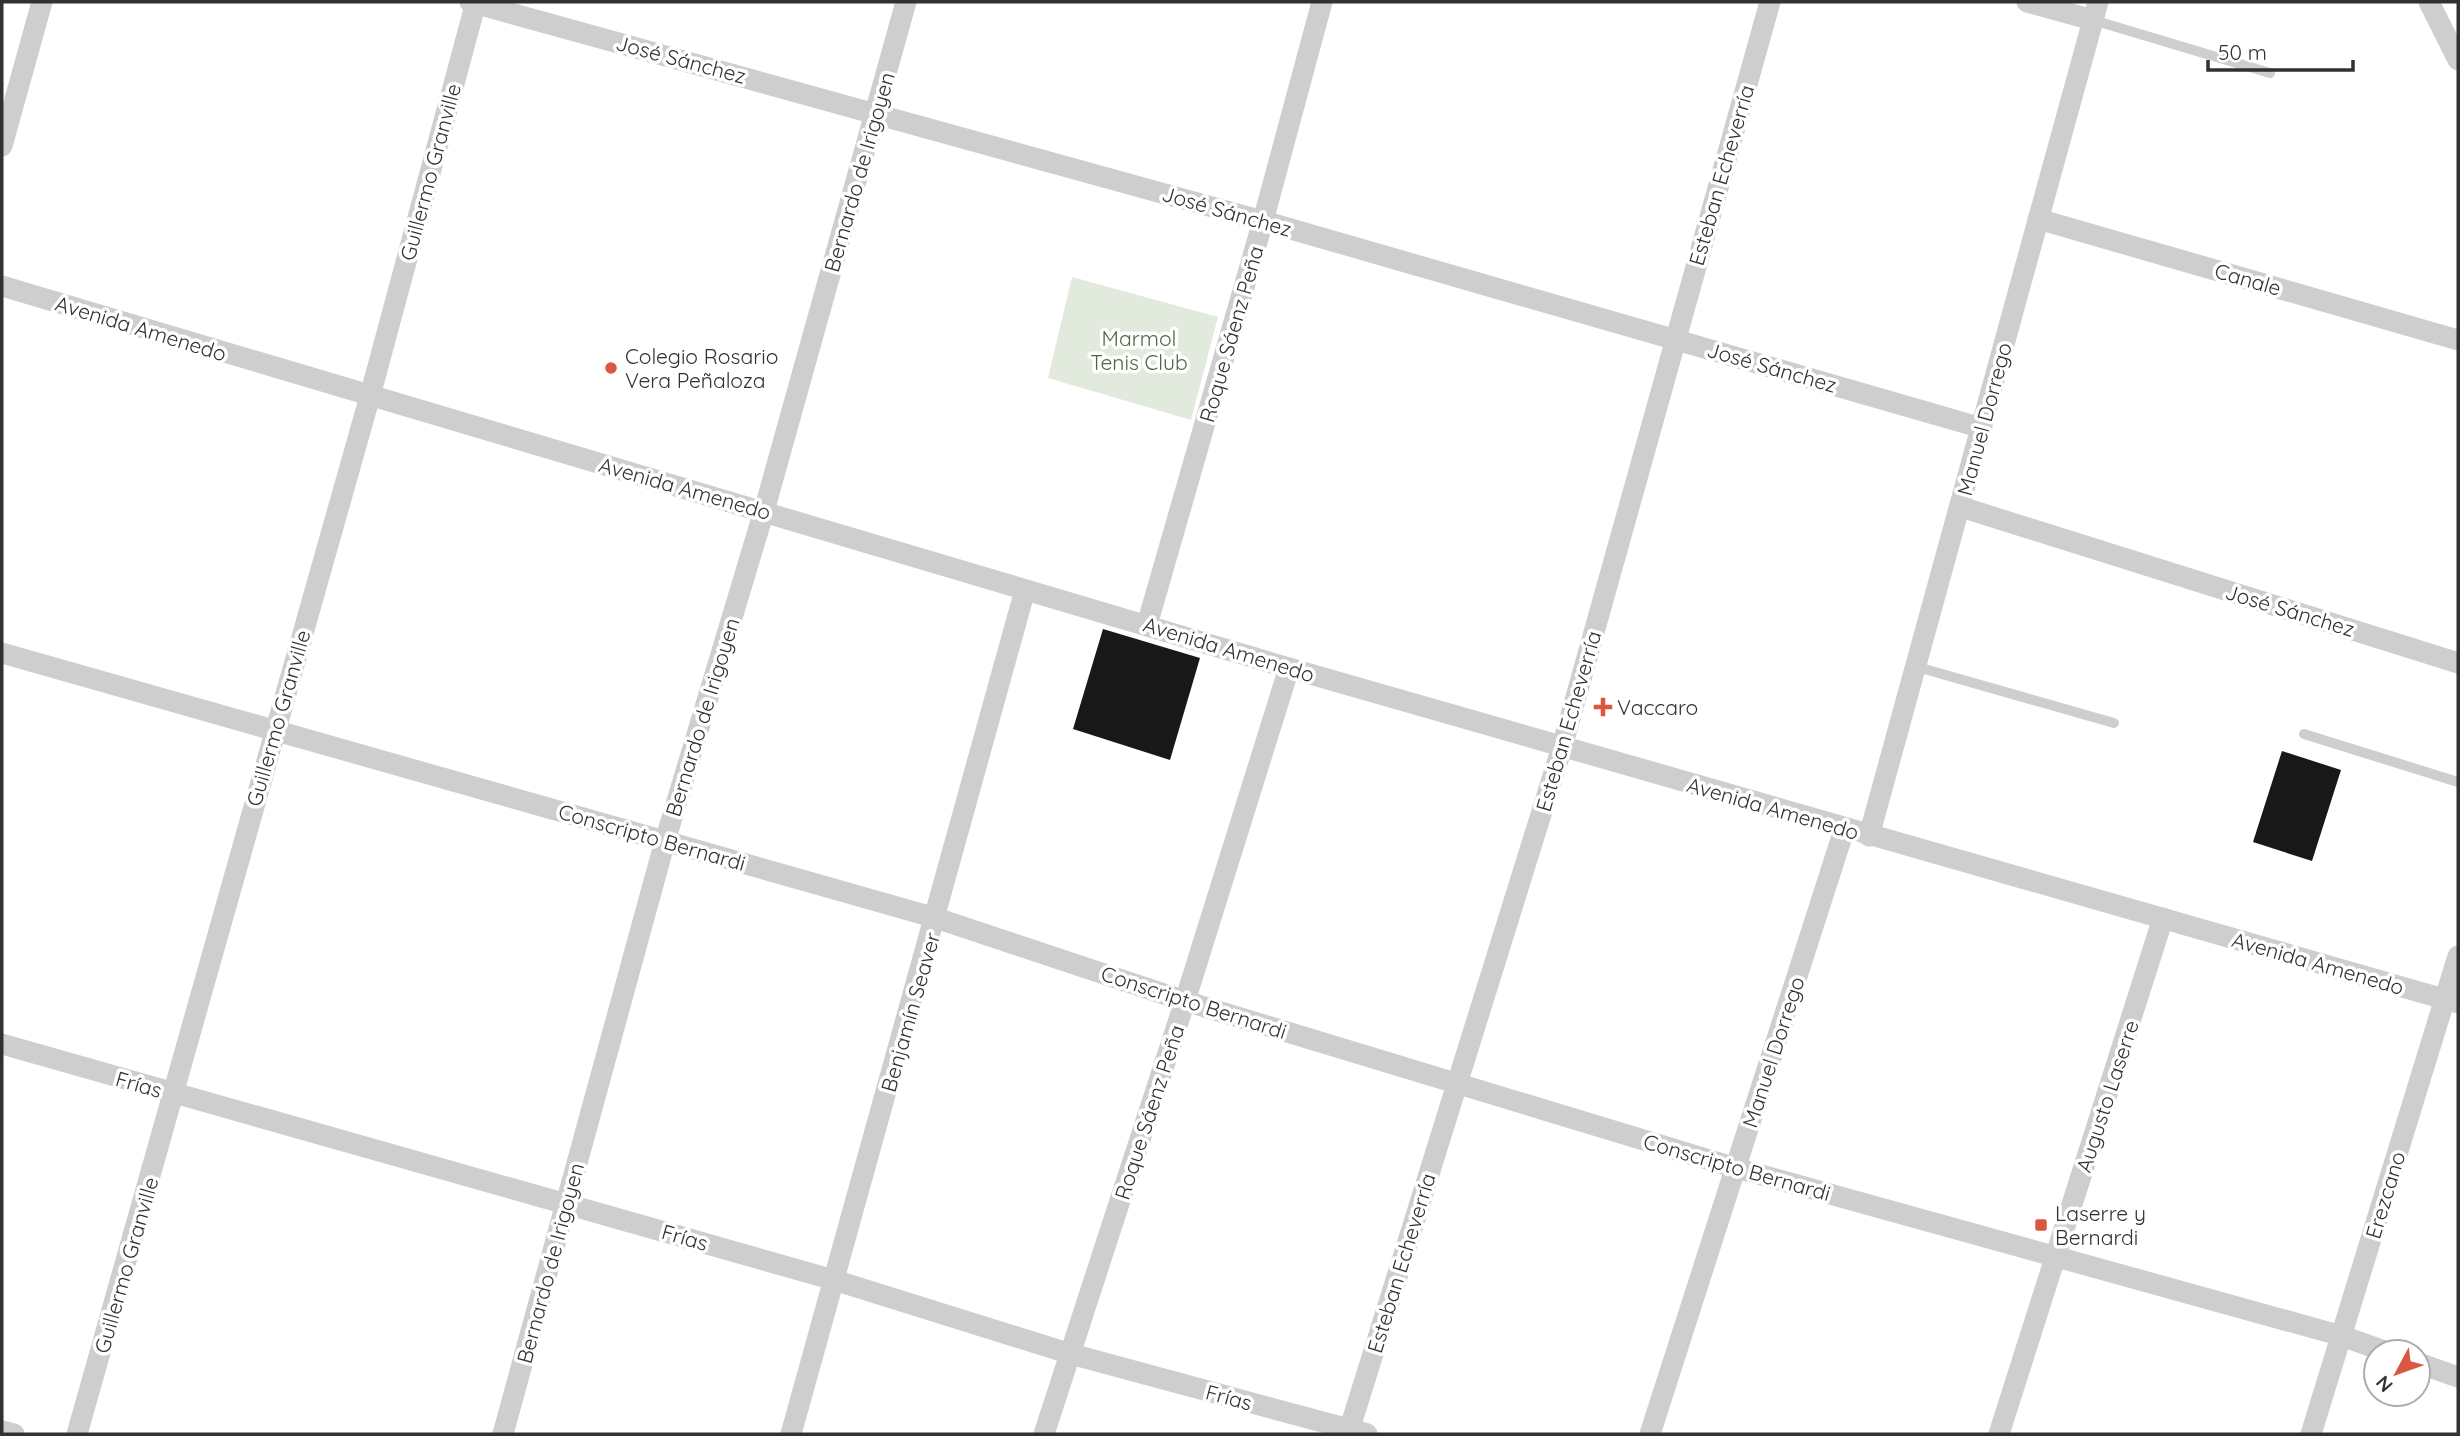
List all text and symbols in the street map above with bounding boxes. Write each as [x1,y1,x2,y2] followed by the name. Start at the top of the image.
[2208,28,2353,72] scale bar
[613,29,749,89] street label: José Sánchez
[2218,39,2267,65] text: 50 m
[818,69,900,275] street label: Bernardo de Irigoyen
[394,81,466,263] street label: Guillermo Granville
[1683,82,1759,268] street label: Esteban Echeverría
[1159,180,1295,242] street label: José Sánchez
[1193,243,1269,425] street label: Roque Sáenz Peña
[2212,257,2284,301] street label: Canale
[52,290,230,366] street label: Avenida Amenedo
[1090,325,1188,375] park label: Marmol Tenis Club
[1704,336,1840,398] street label: José Sánchez
[1951,340,2017,498] street label: Manuel Dorrego
[625,343,778,393] place label: Colegio Rosario Vera Peñaloza
[603,360,619,376] marker: Colegio Rosario Vera Peñaloza
[596,451,774,525] street label: Avenida Amenedo
[2222,578,2358,642] street label: José Sánchez
[1140,611,1318,687] street label: Avenida Amenedo
[659,614,745,820] street label: Bernardo de Irigoyen
[240,627,316,809] street label: Guillermo Granville
[1530,628,1606,814] street label: Esteban Echeverría
[1617,694,1698,720] place label: Vaccaro
[1595,699,1611,715] marker: Vaccaro
[1684,771,1862,845] street label: Avenida Amenedo
[556,798,748,876] street label: Conscripto Bernardi
[2229,926,2407,1000] street label: Avenida Amenedo
[875,929,945,1095] street label: Benjamín Seaver
[1098,960,1290,1044] street label: Conscripto Bernardi
[1736,973,1810,1131] street label: Manuel Dorrego
[2070,1017,2144,1175] street label: Augusto Laserre
[1108,1021,1190,1203] street label: Roque Sáenz Peña
[113,1065,165,1103] street label: Frías
[1641,1128,1833,1206] street label: Conscripto Bernardi
[2359,1148,2411,1242] street label: Erezcano
[511,1160,589,1366] street label: Bernardo de Irigoyen
[1361,1170,1441,1356] street label: Esteban Echeverría
[88,1174,164,1356] street label: Guillermo Granville
[2055,1200,2146,1250] place label: Laserre y Bernardi
[2033,1217,2049,1233] marker: Laserre y Bernardi
[659,1218,711,1256] street label: Frías
[2362,1338,2432,1408] north arrow
[2371,1371,2398,1397] text: N
[1203,1378,1255,1416] street label: Frías

